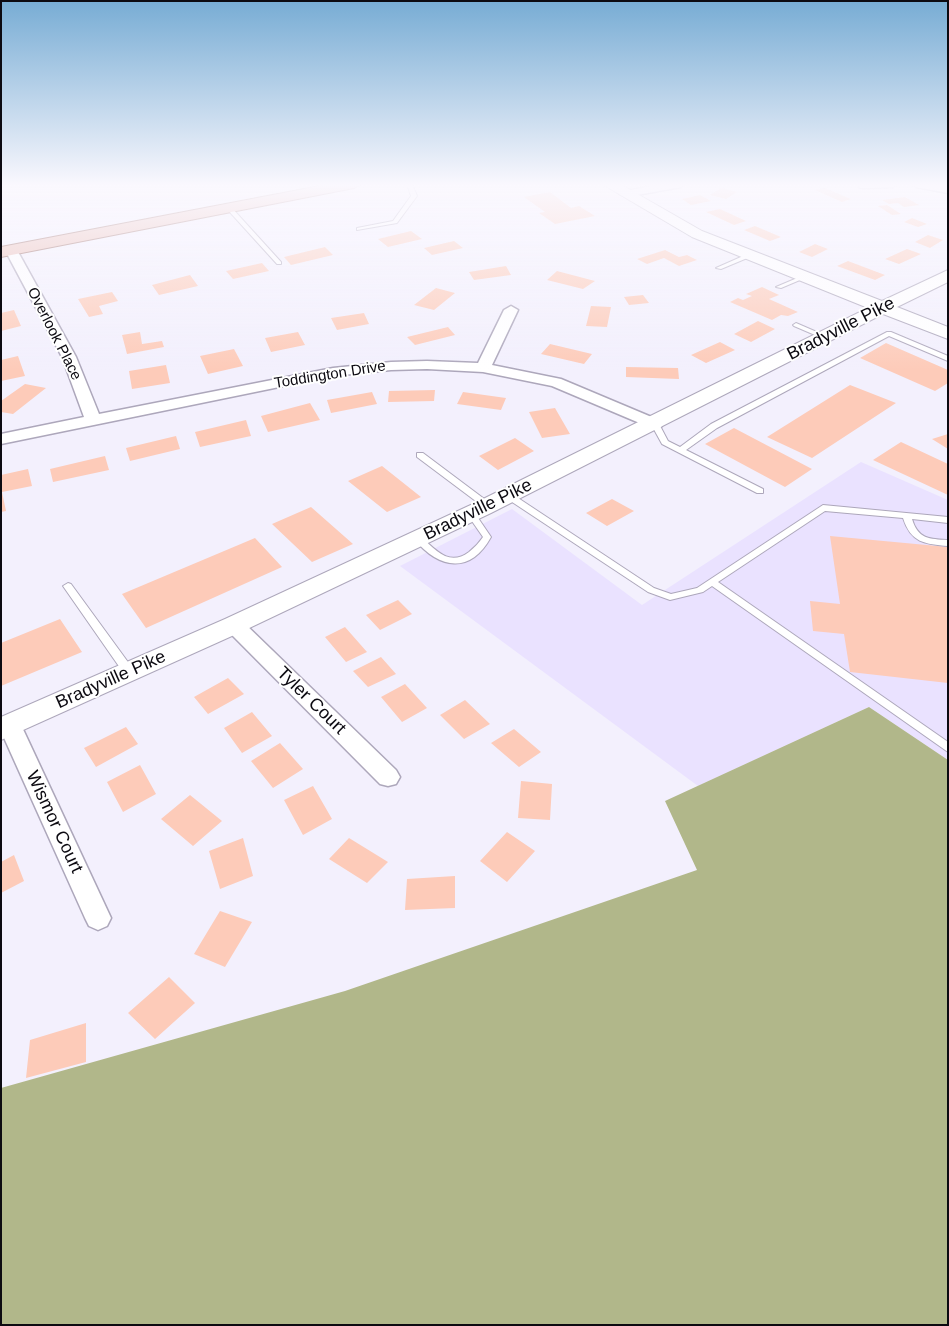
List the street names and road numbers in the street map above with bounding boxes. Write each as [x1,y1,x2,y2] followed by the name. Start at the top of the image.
[23,285,85,383] street label: Overlook Place
[784,293,898,365] street label: Bradyville Pike
[273,357,387,393] street label: Toddington Drive
[420,474,536,546] street label: Bradyville Pike
[53,646,169,714] street label: Bradyville Pike
[272,663,350,739] street label: Tyler Court
[21,768,87,876] street label: Wismor Court

